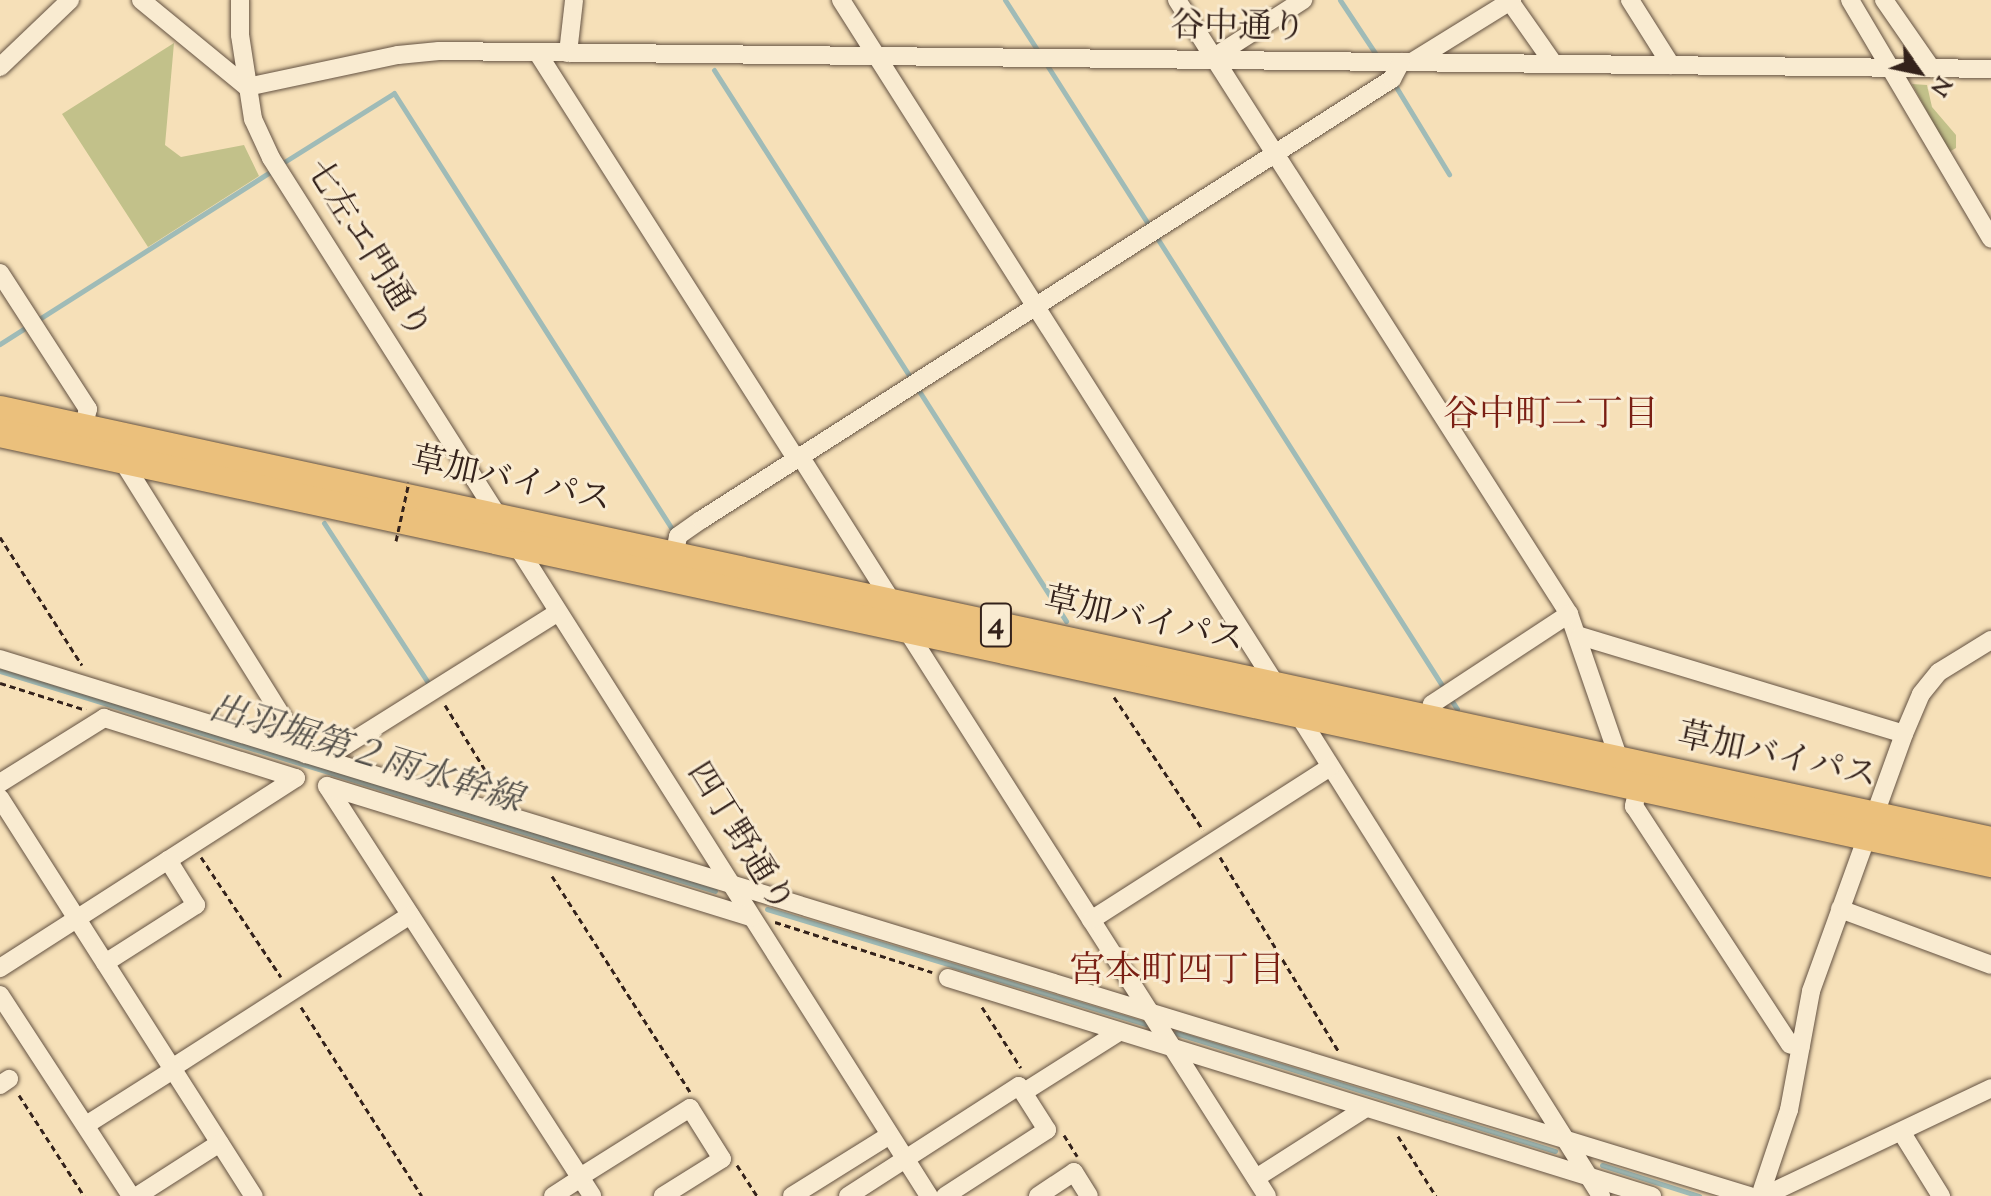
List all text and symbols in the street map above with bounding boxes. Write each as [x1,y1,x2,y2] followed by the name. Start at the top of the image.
[1170,6,1306,50] street label: 谷中通り
[1879,32,1959,112] north arrow
[1921,69,1957,101] text: N
[296,153,438,347] street label: 七左エ門通り
[1443,395,1659,439] district label: 谷中町二丁目
[407,440,615,522] street label: 草加バイパス
[1040,580,1248,662] street label: 草加バイパス
[978,597,1014,653] road number: 4
[204,688,526,824] water label: 出羽堀第２雨水幹線
[1673,716,1881,798] street label: 草加バイパス
[677,755,801,921] street label: 四丁野通り
[1069,951,1285,995] district label: 宮本町四丁目

